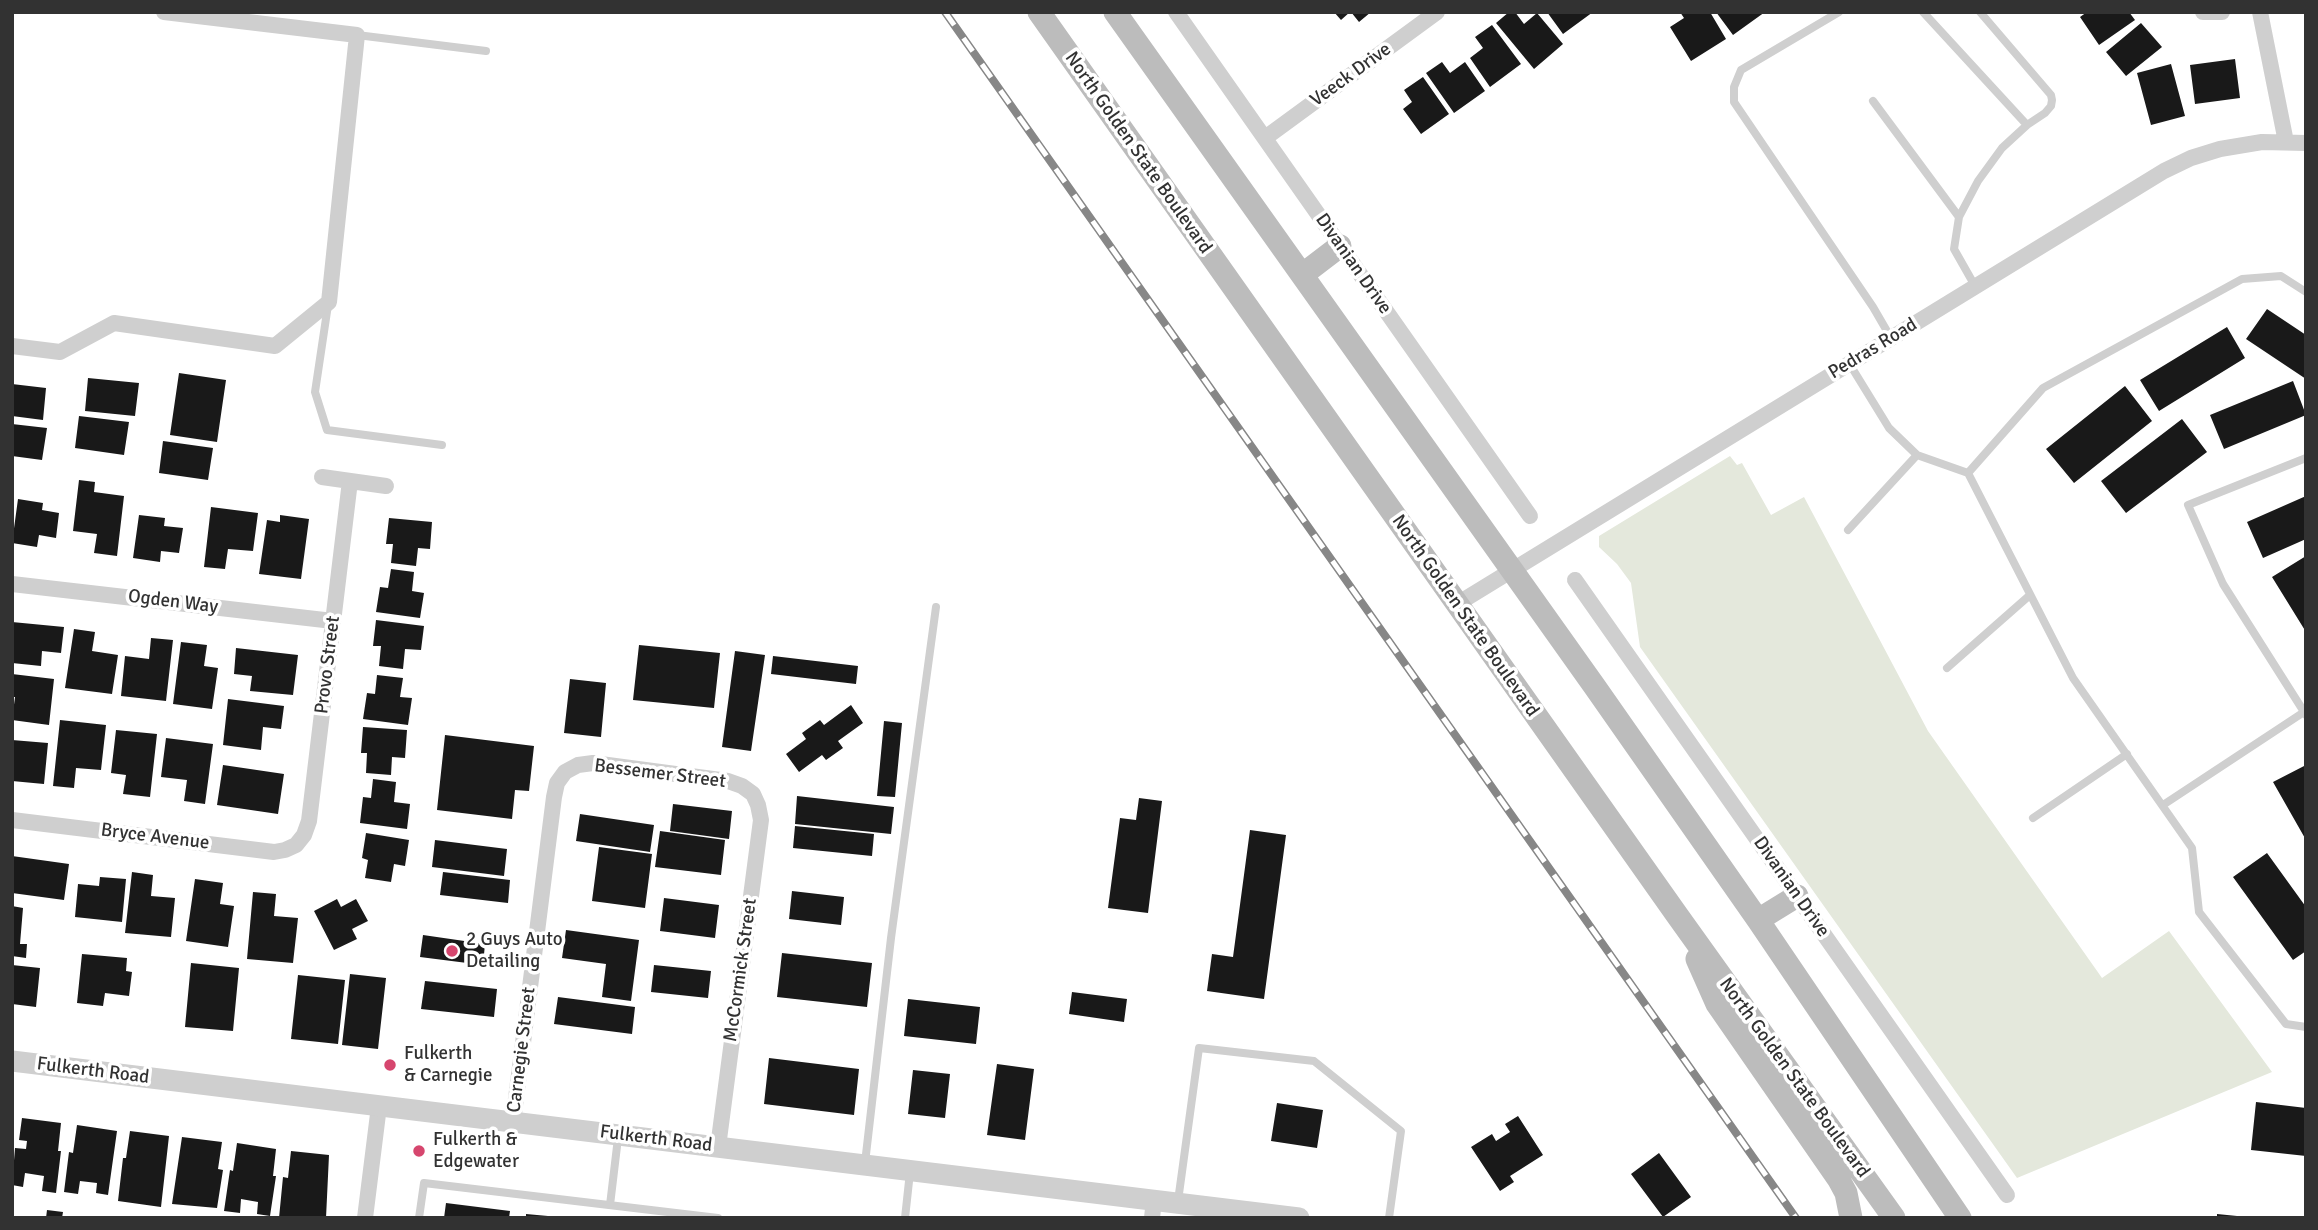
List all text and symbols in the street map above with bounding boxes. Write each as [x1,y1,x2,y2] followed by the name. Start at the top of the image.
[1306,38,1396,112] street label: Veeck Drive
[1059,48,1217,258] street label: North Golden State Boulevard
[1310,209,1396,319] street label: Divanian Drive
[1824,314,1922,384] street label: Pedras Road
[1386,511,1544,721] street label: North Golden State Boulevard
[127,585,219,619] street label: Ogden Way
[311,615,345,715] street label: Provo Street
[593,755,727,793] street label: Bessemer Street
[99,819,211,855] street label: Bryce Avenue
[1748,832,1834,942] street label: Divanian Drive
[720,897,762,1043] street label: McCormick Street
[466,929,563,973] place label: 2 Guys Auto Detailing
[444,943,460,959] marker: 2 Guys Auto Detailing
[1714,974,1874,1182] street label: North Golden State Boulevard
[503,986,541,1114] street label: Carnegie Street
[404,1043,492,1087] place label: Fulkerth & Carnegie
[35,1053,151,1089] street label: Fulkerth Road
[382,1057,398,1073] marker: Fulkerth & Carnegie
[598,1121,714,1157] street label: Fulkerth Road
[433,1129,519,1173] place label: Fulkerth & Edgewater
[411,1143,427,1159] marker: Fulkerth & Edgewater

